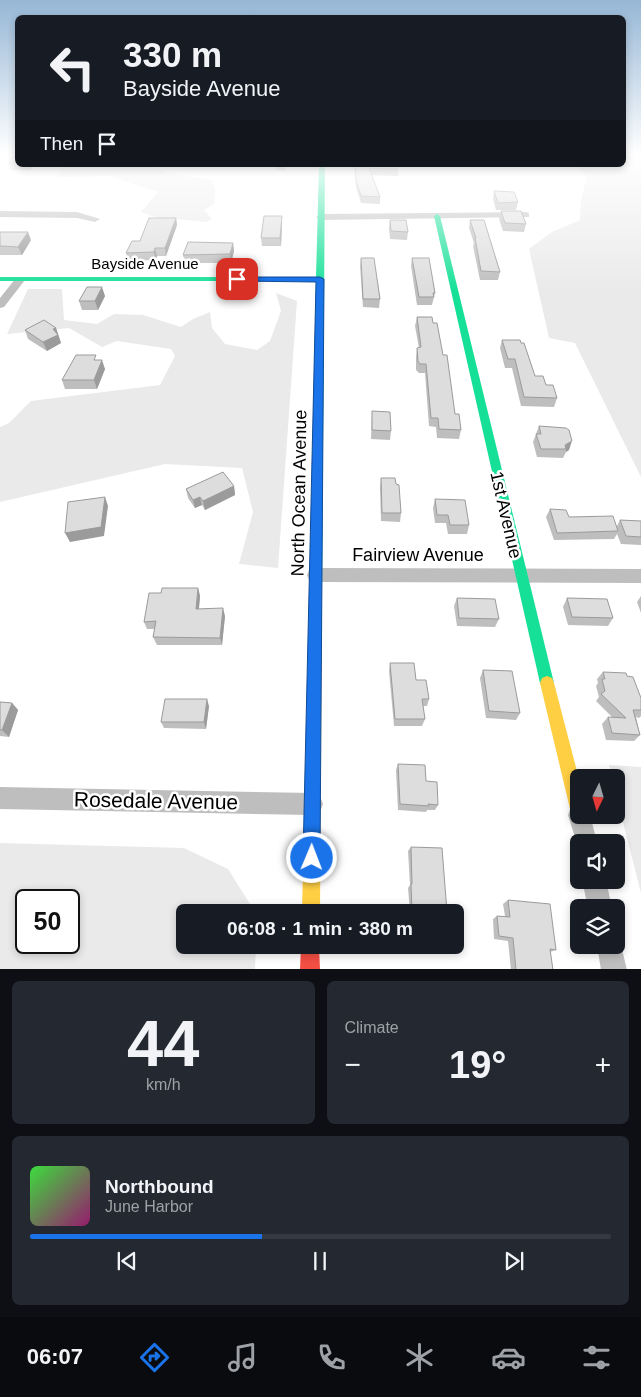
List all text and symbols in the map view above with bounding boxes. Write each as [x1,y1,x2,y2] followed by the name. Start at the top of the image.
[40,35,105,100] icon: left
[123,35,222,74] text: 330 m
[123,76,280,101] text: Bayside Avenue
[93,130,121,158] icon: arrive
[40,133,83,154] text: Then
[91,255,199,272] street label: Bayside Avenue
[216,258,258,300] pin
[223,265,251,293] icon: arrive
[288,409,310,577] street label: North Ocean Avenue
[486,470,526,560] street label: 1st Avenue
[352,545,484,565] street label: Fairview Avenue
[570,769,625,824] north arrow
[570,769,625,954] map controls
[74,788,238,813] street label: Rosedale Avenue
[285,831,337,883] position arrow
[570,834,625,889] button: sound
[15,889,80,954] speed limit sign: 50
[570,899,625,954] button: layers
[227,918,413,939] text: 06:08 · 1 min · 380 m
[127,1007,199,1080] text: 44
[345,1019,399,1036] text: Climate
[449,1044,506,1086] text: 19°
[345,1049,361,1080] text: −
[595,1049,611,1080] text: +
[146,1076,181,1093] text: km/h
[105,1176,214,1197] text: Northbound
[105,1198,193,1215] text: June Harbor
[113,1247,141,1275] icon: previous
[306,1247,334,1275] icon: pause
[500,1247,528,1275] icon: next
[137,1340,172,1375] icon: directions
[225,1340,260,1375] icon: music
[314,1340,349,1375] icon: phone
[402,1340,437,1375] icon: climate
[491,1340,526,1375] icon: car
[579,1340,614,1375] icon: filters
[27,1344,83,1369] text: 06:07

